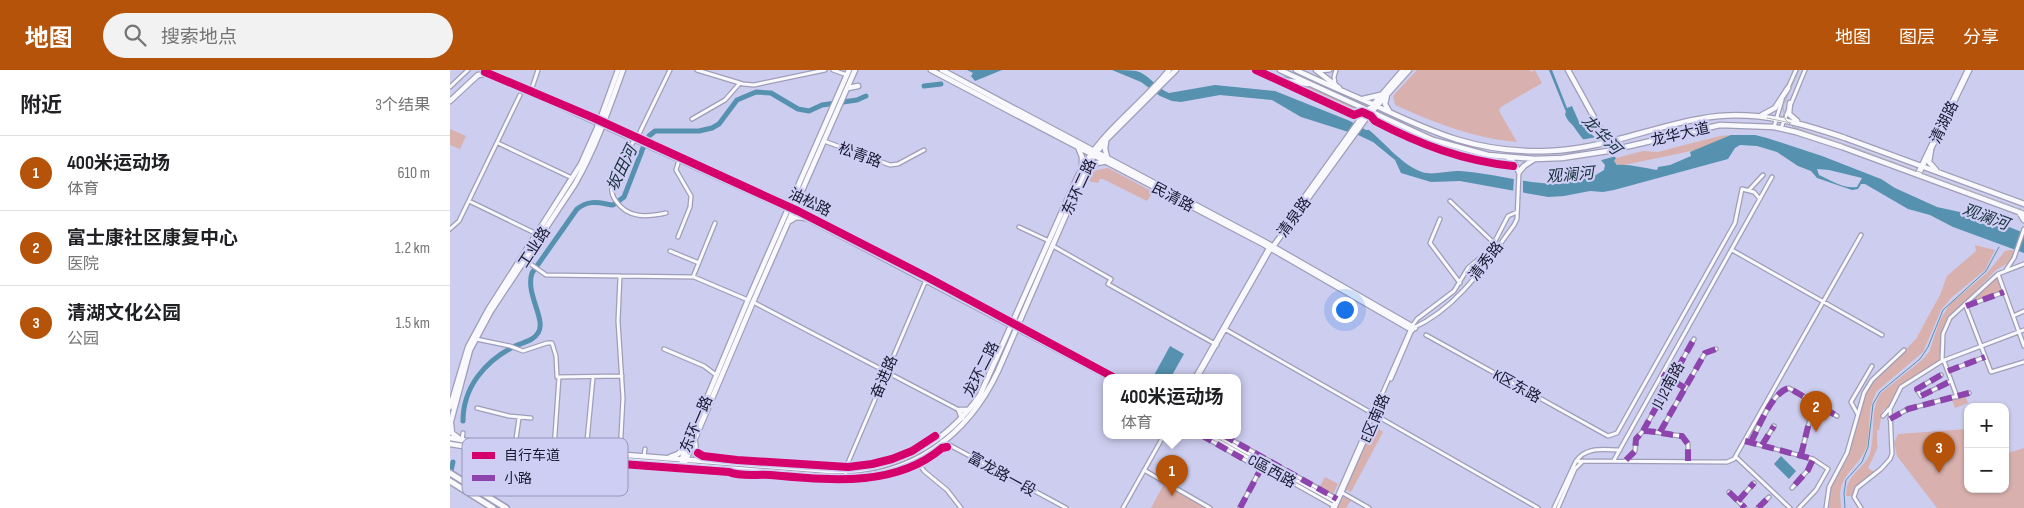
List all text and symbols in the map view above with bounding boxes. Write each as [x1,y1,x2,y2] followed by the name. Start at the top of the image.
[103,13,453,58] search box
[121,21,149,49] icon: search
[25,24,73,53] text: 地图
[161,26,237,49] text: 搜索地点
[1835,27,1871,48] text: 地图
[1899,27,1935,48] text: 图层
[1963,27,1999,48] text: 分享
[20,93,62,118] text: 附近
[375,96,430,115] text: 3个结果
[1926,98,1963,147] street label: 清湖路
[1577,111,1627,161] water label: 龙华河
[1649,118,1711,150] street label: 龙华大道
[835,139,884,172] street label: 松青路
[603,140,643,194] water label: 坂田河
[67,152,170,175] text: 400米运动场
[1058,156,1101,218] street label: 东环二路
[33,164,39,183] text: 1
[397,164,430,183] text: 610 m
[1545,164,1598,187] water label: 观澜河
[1148,178,1197,216] street label: 民清路
[67,180,99,199] text: 体育
[785,184,834,221] street label: 油松路
[1273,194,1315,241] street label: 清泉路
[1960,200,2014,236] water label: 观澜河
[514,223,555,271] street label: 工业路
[67,227,238,250] text: 富士康社区康复中心
[1465,238,1508,285] street label: 清秀路
[32,239,40,258] text: 2
[395,239,430,258] text: 1.2 km
[67,255,99,274] text: 医院
[1332,297,1358,323] your location
[67,302,181,325] text: 清湖文化公园
[32,314,40,333] text: 3
[396,314,430,333] text: 1.5 km
[67,330,99,349] text: 公园
[959,338,1004,400] street label: 龙环二路
[867,353,902,402] street label: 奋进路
[1648,359,1689,413] street label: J1 J2南路
[1489,366,1544,407] street label: K区东路
[1103,374,1241,439] popup
[1121,386,1223,409] text: 400米运动场
[1357,391,1394,445] street label: E区南路
[1800,391,1832,432] pin: 2
[676,393,717,456] street label: 东环一路
[1964,403,2009,493] map controls
[1964,403,2009,448] button: +
[1121,414,1153,433] text: 体育
[1923,432,1955,473] pin: 3
[462,438,628,496] legend
[504,447,560,464] text: 自行车道
[964,448,1039,501] street label: 富龙路一段
[1964,448,2009,493] button: −
[1244,450,1299,492] street label: C區西路
[1156,455,1188,496] pin: 1
[504,470,532,487] text: 小路

